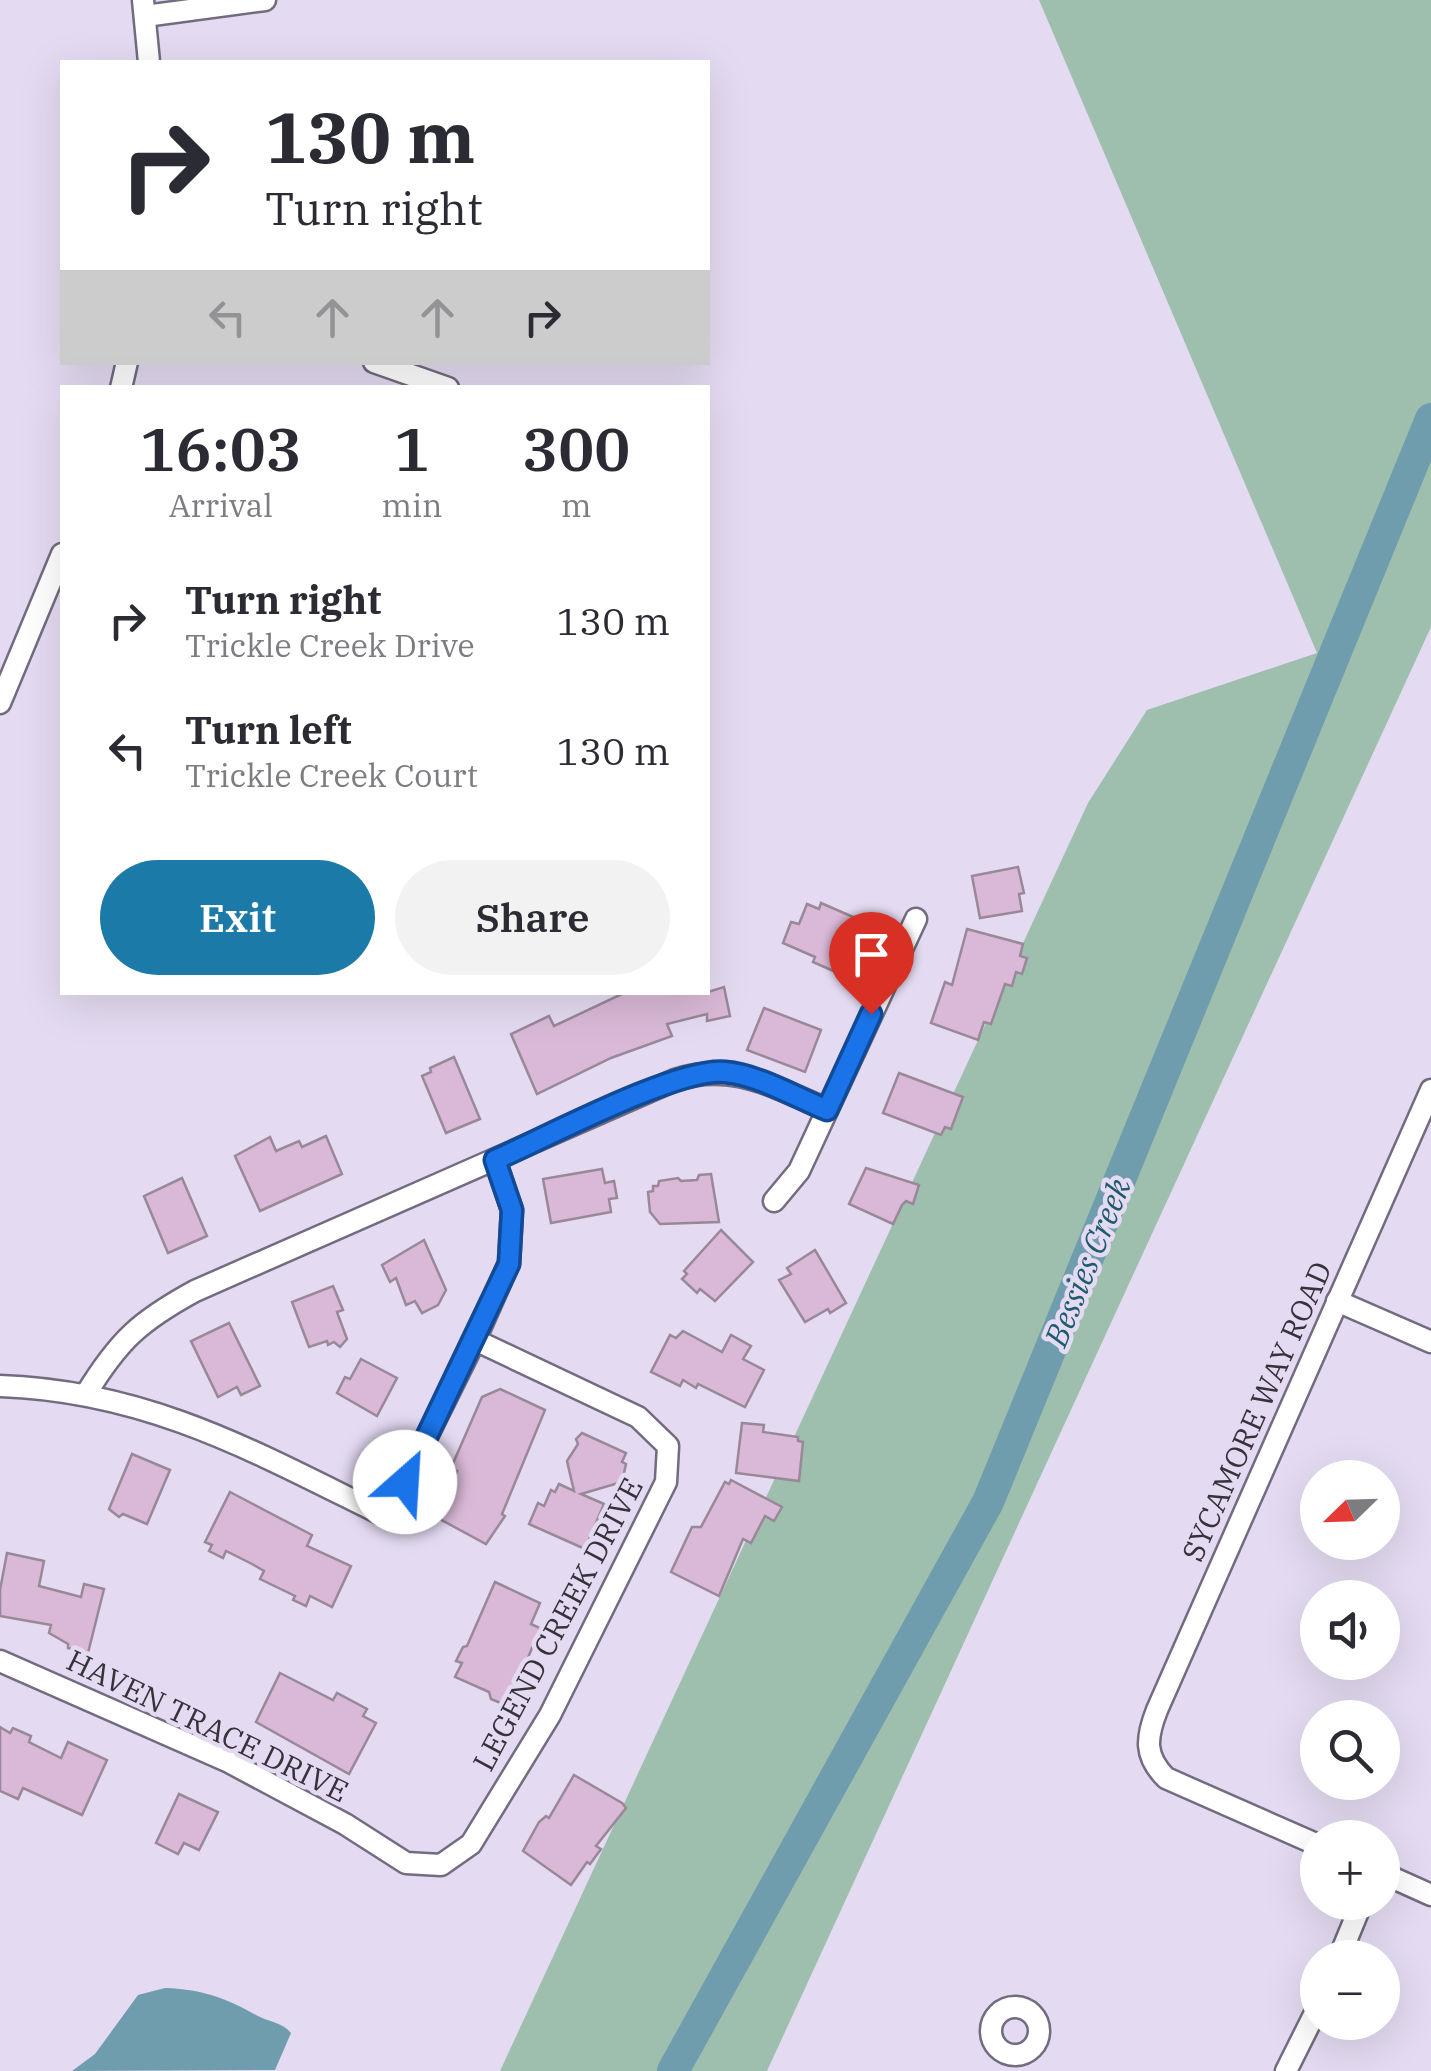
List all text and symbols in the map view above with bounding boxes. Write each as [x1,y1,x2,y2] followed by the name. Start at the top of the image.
[265,91,475,182] text: 130 m
[100,100,230,230] icon: right
[265,179,483,237] text: Turn right
[200,290,255,345] icon: left
[305,290,360,345] icon: ahead
[410,290,465,345] icon: ahead
[515,290,570,345] icon: right
[140,409,302,488] text: 16:03
[394,409,430,488] text: 1
[522,409,630,488] text: 300
[169,484,273,526] text: Arrival
[381,484,442,526] text: min
[561,484,591,526] text: m
[185,575,381,624] text: Turn right
[100,593,155,648] icon: right
[557,596,670,645] text: 130 m
[185,624,475,666] text: Trickle Creek Drive
[185,705,352,754] text: Turn left
[100,723,155,778] icon: left
[557,726,670,775] text: 130 m
[185,754,478,796] text: Trickle Creek Court
[100,860,375,975] button: Exit
[395,860,670,975] button: Share
[829,912,914,1015] pin
[844,927,899,982] icon: arrive
[1034,1172,1140,1353] water label: Bessies Creek
[1172,1255,1340,1567] street label: SYCAMORE WAY ROAD
[353,1430,457,1534] position arrow
[1300,1460,1400,1560] north arrow
[1300,1460,1400,2040] map controls
[463,1471,651,1777] street label: LEGEND CREEK DRIVE
[1300,1580,1400,1680] button: sound
[61,1640,355,1810] street label: HAVEN TRACE DRIVE
[1300,1700,1400,1800] button: search
[1300,1820,1400,1920] button: +
[1300,1940,1400,2040] button: −

